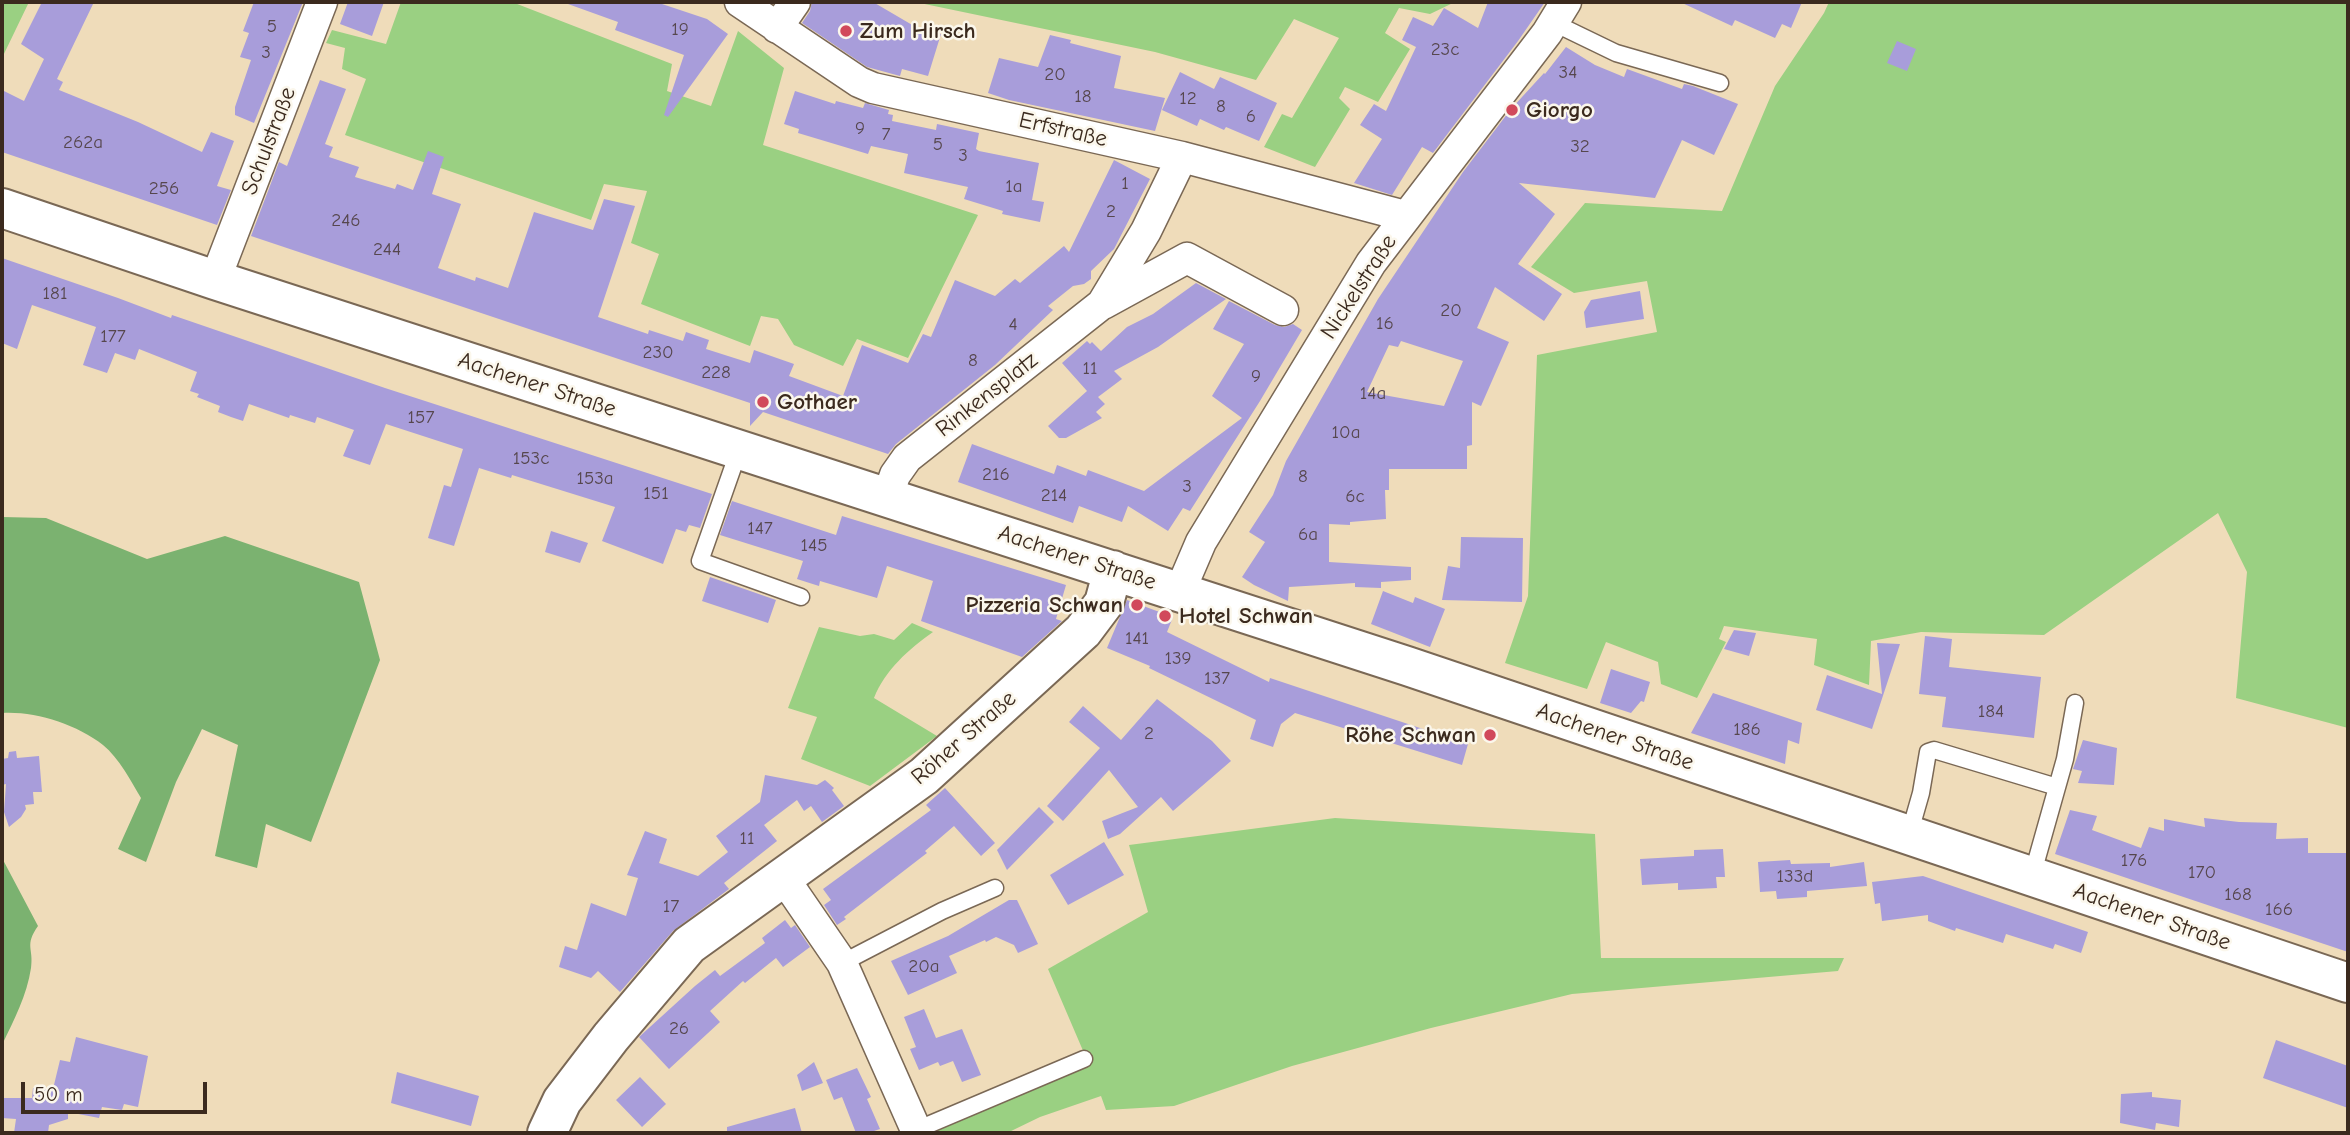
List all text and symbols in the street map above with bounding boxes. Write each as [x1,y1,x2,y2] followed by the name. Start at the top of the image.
[267,16,277,38] house number: 5
[860,17,976,45] place label: Zum Hirsch
[671,19,689,41] house number: 19
[838,23,854,39] marker: Zum Hirsch
[1431,39,1459,61] house number: 23c
[261,42,271,64] house number: 3
[1559,62,1577,84] house number: 34
[1044,64,1066,86] house number: 20
[236,83,302,199] street label: Schulstraße
[1074,86,1092,108] house number: 18
[1179,88,1197,110] house number: 12
[1216,96,1226,118] house number: 8
[1526,96,1593,124] place label: Giorgo
[1504,102,1520,118] marker: Giorgo
[1016,106,1110,154] street label: Erfstraße
[1246,106,1256,128] house number: 6
[855,118,865,140] house number: 9
[882,124,890,146] house number: 7
[63,132,103,154] house number: 262a
[933,134,943,156] house number: 5
[1570,136,1590,158] house number: 32
[958,145,968,167] house number: 3
[1121,173,1129,195] house number: 1
[1005,176,1023,198] house number: 1a
[149,178,179,200] house number: 256
[1106,201,1116,223] house number: 2
[331,210,361,232] house number: 246
[1315,230,1403,344] street label: Nickelstraße
[373,239,401,261] house number: 244
[43,283,67,305] house number: 181
[1440,300,1462,322] house number: 20
[1376,313,1394,335] house number: 16
[1008,314,1018,336] house number: 4
[100,326,126,348] house number: 177
[642,342,674,364] house number: 230
[454,346,620,424] street label: Aachener Straße
[931,347,1043,443] street label: Rinkensplatz
[968,350,978,372] house number: 8
[1082,358,1098,380] house number: 11
[701,362,731,384] house number: 228
[1251,366,1261,388] house number: 9
[1360,383,1386,405] house number: 14a
[777,388,857,416] place label: Gothaer
[755,394,771,410] marker: Gothaer
[408,407,434,429] house number: 157
[1332,422,1360,444] house number: 10a
[513,448,549,470] house number: 153c
[982,464,1010,486] house number: 216
[1298,466,1308,488] house number: 8
[576,468,614,490] house number: 153a
[1182,476,1192,498] house number: 3
[643,483,669,505] house number: 151
[1041,485,1067,507] house number: 214
[1345,486,1365,508] house number: 6c
[747,518,773,540] house number: 147
[994,519,1160,597] street label: Aachener Straße
[1298,524,1318,546] house number: 6a
[801,535,827,557] house number: 145
[965,591,1123,619] place label: Pizzeria Schwan
[1129,597,1145,613] marker: Pizzeria Schwan
[1179,602,1313,630] place label: Hotel Schwan
[1157,608,1173,624] marker: Hotel Schwan
[1125,628,1149,650] house number: 141
[1164,648,1192,670] house number: 139
[1204,668,1230,690] house number: 137
[906,685,1022,791] street label: Röher Straße
[1533,697,1697,777] street label: Aachener Straße
[1978,701,2004,723] house number: 184
[1733,719,1761,741] house number: 186
[1345,721,1476,749] place label: Röhe Schwan
[1144,723,1154,745] house number: 2
[1482,727,1498,743] marker: Röhe Schwan
[739,828,755,850] house number: 11
[2121,850,2147,872] house number: 176
[2188,862,2216,884] house number: 170
[1777,866,1813,888] house number: 133d
[2070,877,2234,957] street label: Aachener Straße
[2224,884,2252,906] house number: 168
[663,896,679,918] house number: 17
[2265,899,2293,921] house number: 166
[908,956,940,978] house number: 20a
[669,1018,689,1040] house number: 26
[24,1068,210,1112] scale bar
[34,1082,83,1106] text: 50 m

